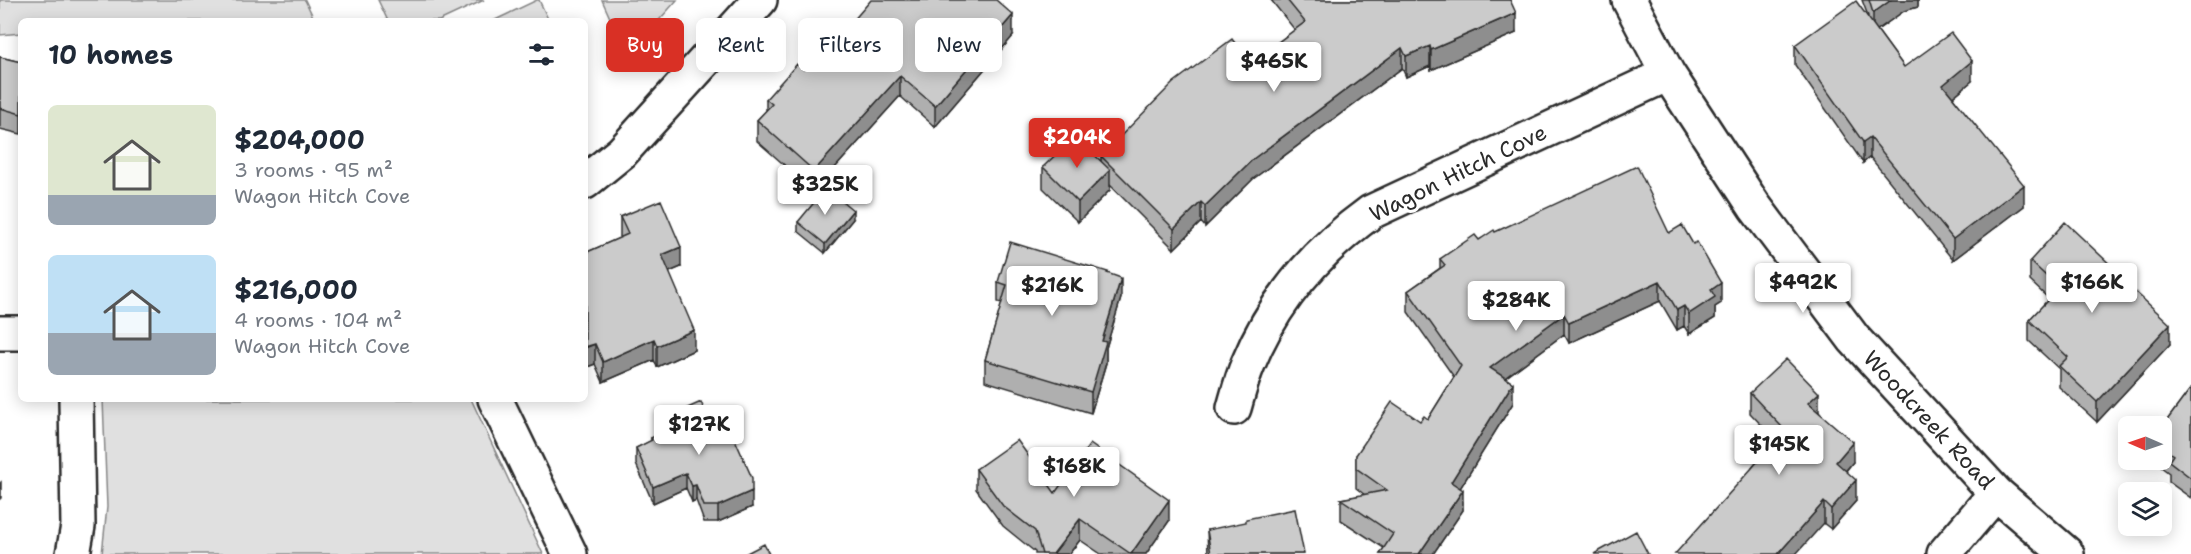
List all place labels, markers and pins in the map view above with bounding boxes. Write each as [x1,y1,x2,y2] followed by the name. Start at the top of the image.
[1232,42,1316,93] pin: $465K
[1035,118,1119,169] pin: $204K
[783,165,867,216] pin: $325K
[1761,263,1845,314] pin: $492K
[2050,263,2134,314] pin: $166K
[1010,266,1094,317] pin: $216K
[1474,281,1558,332] pin: $284K
[657,405,741,456] pin: $127K
[1737,425,1821,476] pin: $145K
[1032,447,1116,498] pin: $168K

